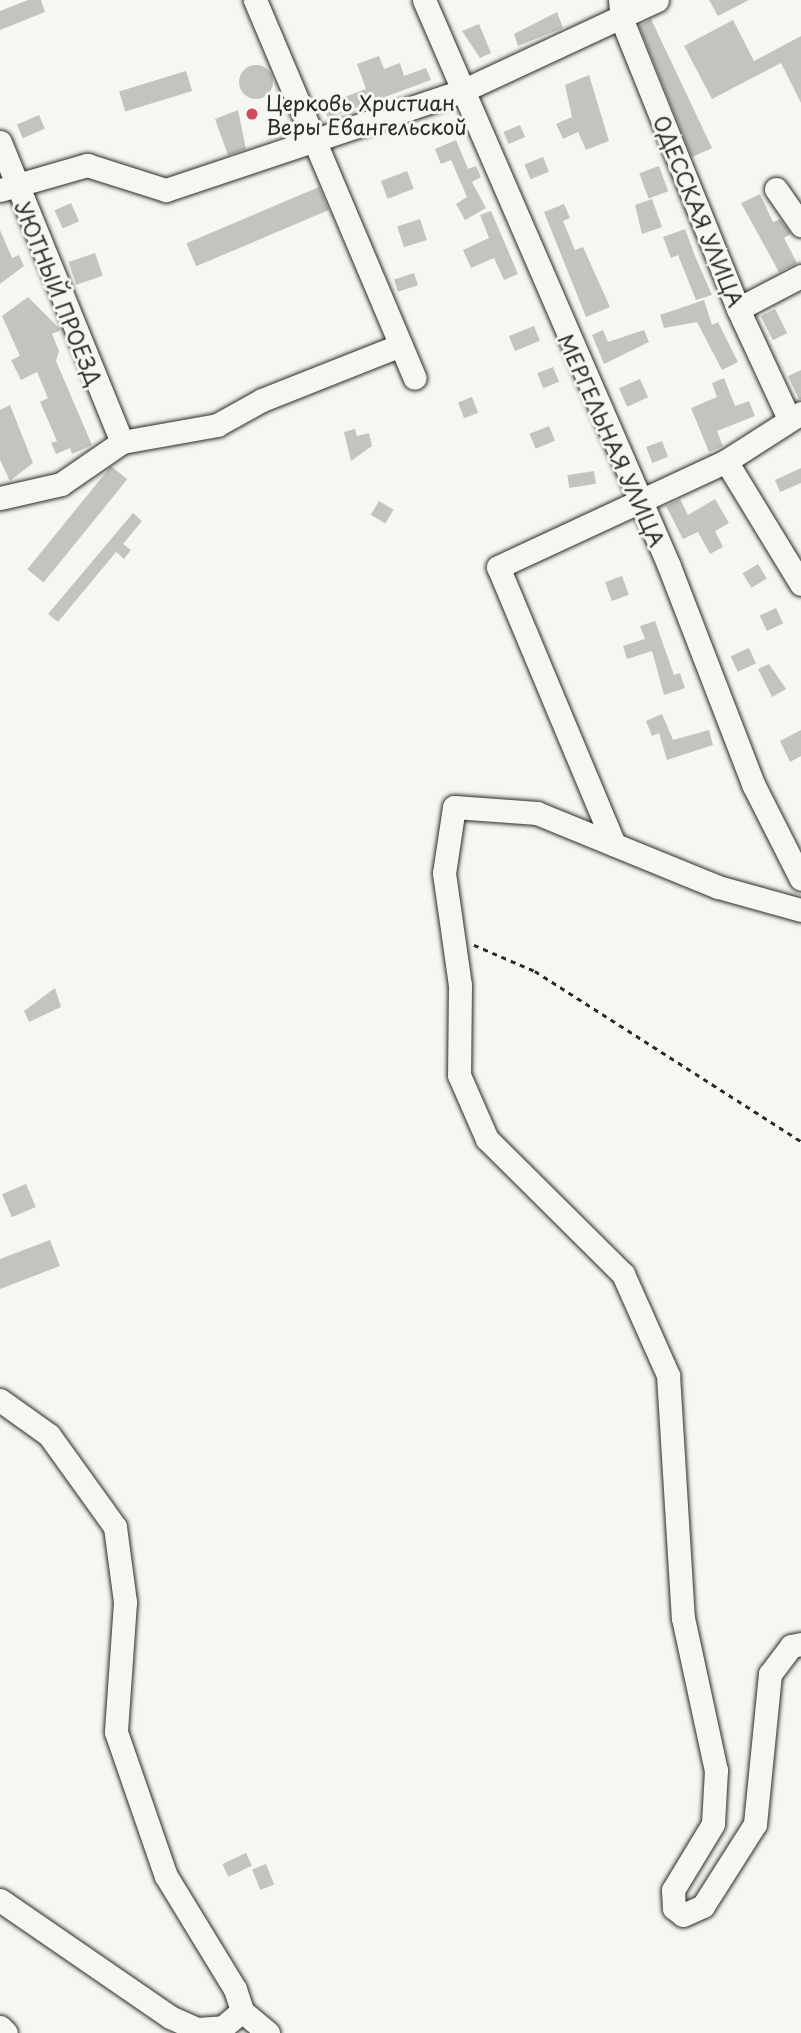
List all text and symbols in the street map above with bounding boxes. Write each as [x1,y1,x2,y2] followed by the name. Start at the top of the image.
[266,89,467,139] place label: Церковь Христиан Веры Евангельской
[244,106,260,122] marker: Церковь Христиан Веры Евангельской
[649,112,749,310] street label: ОДЕССКАЯ УЛИЦА
[10,197,108,389] street label: УЮТНЫЙ ПРОЕЗД
[554,330,670,550] street label: МЕРГЕЛЬНАЯ УЛИЦА

